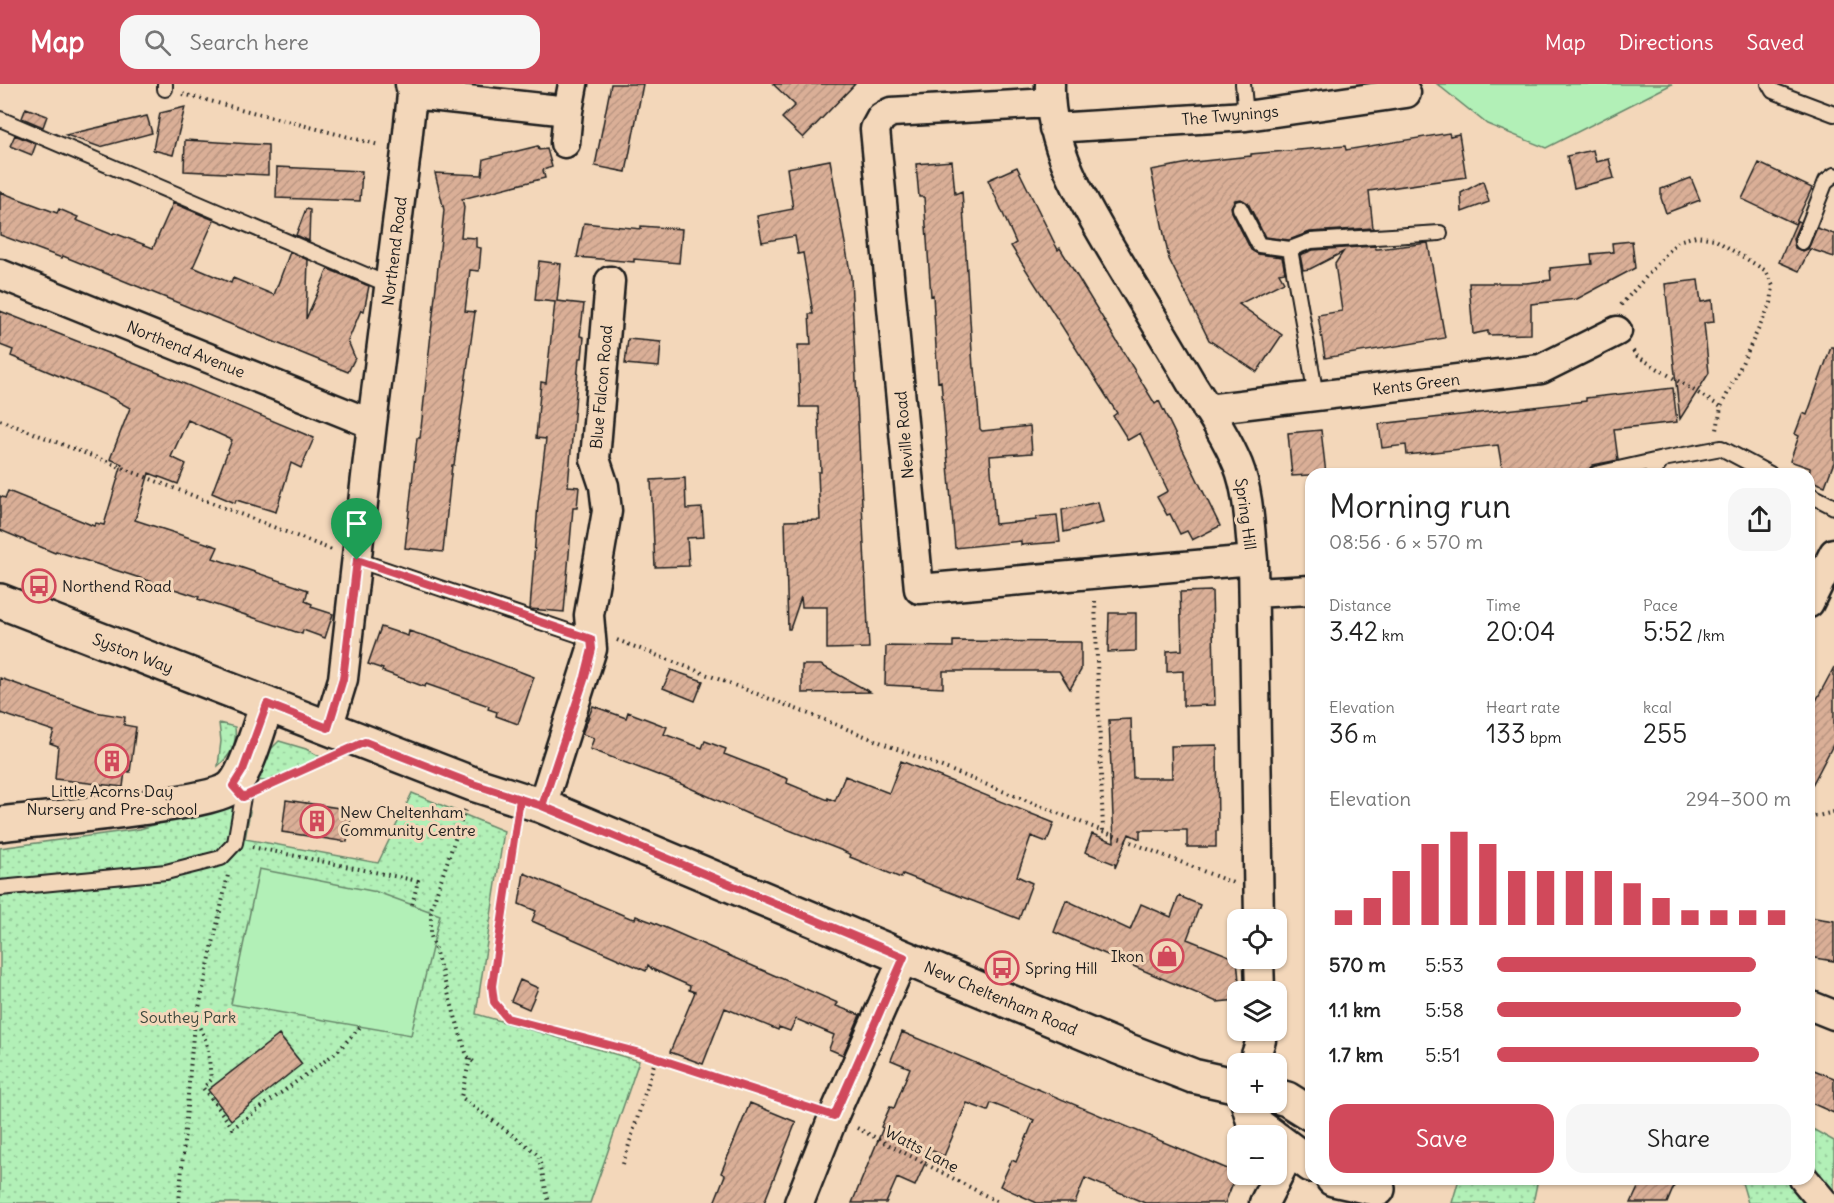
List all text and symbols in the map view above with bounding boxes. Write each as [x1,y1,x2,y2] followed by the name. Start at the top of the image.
[120,15,540,69] search box
[30,24,84,60] text: Map
[141,26,174,59] icon: search
[189,28,309,56] text: Search here
[1545,29,1586,56] text: Map
[1619,29,1713,56] text: Directions
[1746,29,1804,56] text: Saved
[1181,101,1279,129] street label: The Twynings
[377,195,411,307] street label: Northend Road
[124,316,248,382] street label: Northend Avenue
[586,324,616,450] street label: Blue Falcon Road
[1371,369,1461,399] street label: Kents Green
[890,390,918,480] street label: Neville Road
[1231,477,1261,551] street label: Spring Hill
[1329,485,1511,527] text: Morning run
[1728,488,1791,551] button: share
[331,498,382,560] pin
[340,507,373,540] icon: arrive
[1329,529,1483,554] text: 08:56 · 6 × 570 m
[21,568,57,604] bus stop icon: Northend Road
[62,576,172,596] place label: Northend Road
[1329,595,1391,615] text: Distance
[1486,595,1521,615] text: Time
[1643,595,1678,615] text: Pace
[1329,615,1378,648] text: 3.42
[1486,615,1555,648] text: 20:04
[1643,615,1693,648] text: 5:52
[1378,625,1404,645] text: km
[1693,625,1725,645] text: /km
[90,628,176,678] street label: Syston Way
[1329,697,1395,717] text: Elevation
[1486,697,1560,717] text: Heart rate
[1643,697,1672,717] text: kcal
[1329,717,1359,750] text: 36
[1486,717,1526,750] text: 133
[1643,717,1687,750] text: 255
[1359,727,1377,747] text: m
[1526,727,1562,747] text: bpm
[94,743,130,779] building icon: Little Acorns Day Nursery and Pre-school
[27,781,197,819] place label: Little Acorns Day Nursery and Pre-school
[1329,786,1411,811] text: Elevation
[1686,786,1791,811] text: 294–300 m
[340,802,476,840] place label: New Cheltenham Community Centre
[299,803,335,839] building icon: New Cheltenham Community Centre
[1227,909,1287,1185] map controls
[1227,909,1287,969] button: locate
[1149,938,1185,974] shop icon: Ikon
[1111,946,1144,966] place label: Ikon
[984,950,1020,986] bus stop icon: Spring Hill
[1329,952,1386,977] text: 570 m
[1425,952,1464,977] text: 5:53
[921,957,1081,1039] street label: New Cheltenham Road
[1025,958,1097,978] place label: Spring Hill
[1227,981,1287,1041] button: layers
[1329,997,1381,1022] text: 1.1 km
[1425,997,1464,1022] text: 5:58
[140,1007,236,1027] park label: Southey Park
[1329,1042,1383,1067] text: 1.7 km
[1425,1042,1460,1067] text: 5:51
[1227,1053,1287,1113] button: +
[1329,1104,1554,1173] button: Save
[1566,1104,1791,1173] button: Share
[882,1121,962,1177] street label: Watts Lane
[1227,1125,1287,1185] button: −

